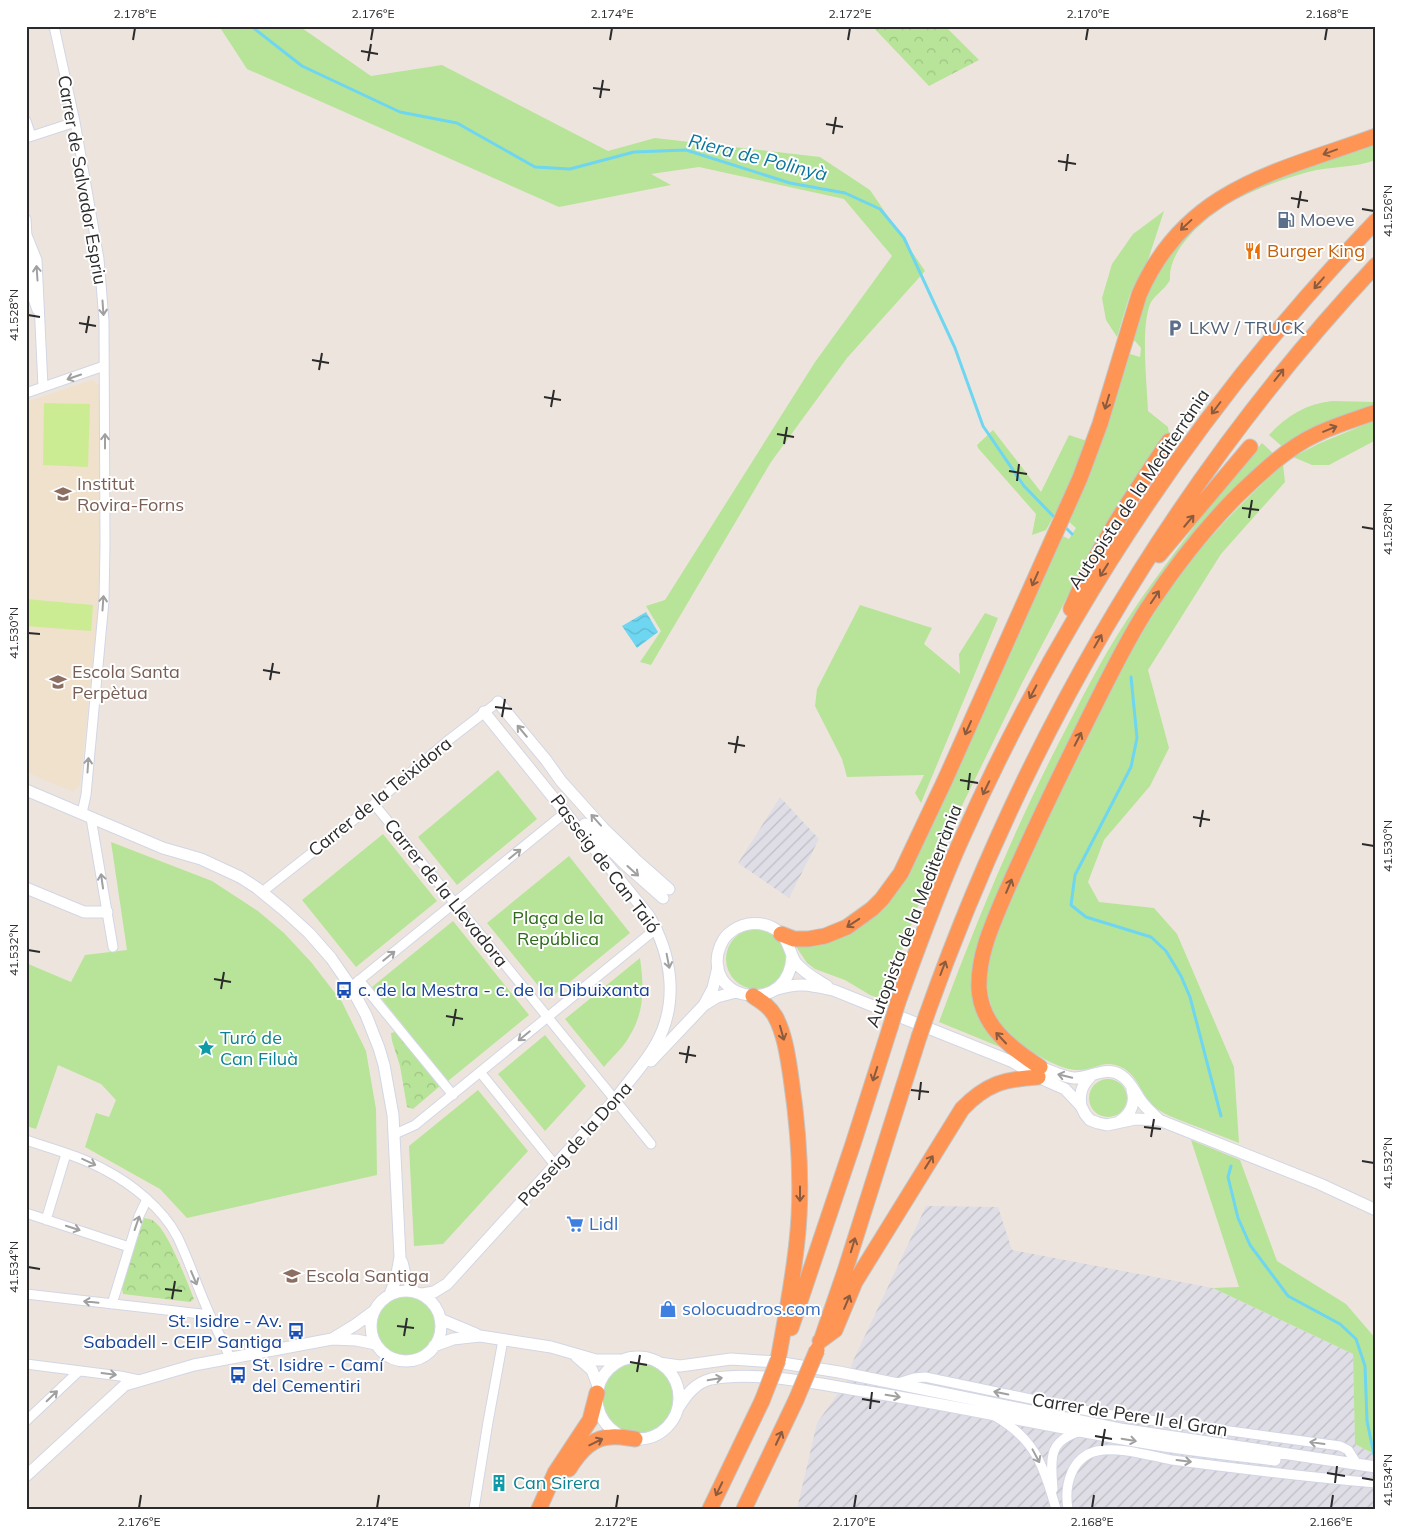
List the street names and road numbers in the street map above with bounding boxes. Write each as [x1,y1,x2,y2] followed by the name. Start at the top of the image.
[53,73,112,286] street label: Carrer de Salvador Espriu
[1063,384,1214,593] street label: Autopista de la Mediterrània
[303,732,456,861] street label: Carrer de la Teixidora
[546,790,665,938] street label: Passeig de Can Taió
[860,801,967,1030] street label: Autopista de la Mediterrània
[380,814,513,971] street label: Carrer de la Llevadora
[513,1077,637,1211] street label: Passeig de la Dona
[1031,1388,1230,1441] street label: Carrer de Pere II el Gran

